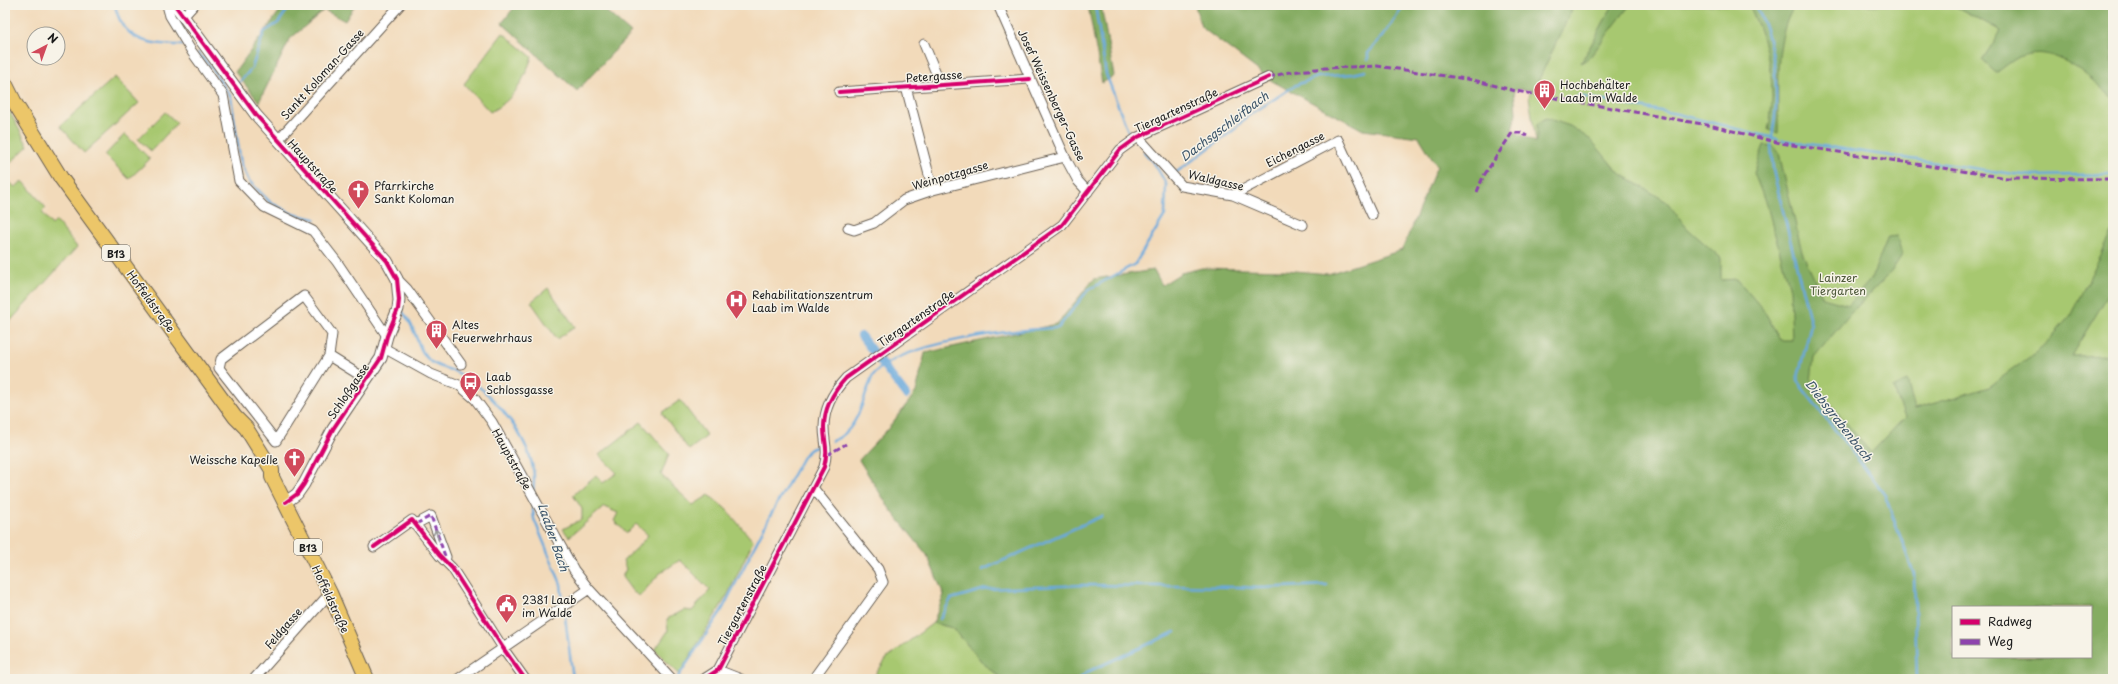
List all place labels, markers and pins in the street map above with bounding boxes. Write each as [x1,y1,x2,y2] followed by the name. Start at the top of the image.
[1560,76,1638,106] place label: Hochbehälter Laab im Walde
[1532,77,1558,110] building icon: Hochbehälter Laab im Walde
[374,177,454,207] place label: Pfarrkirche Sankt Koloman
[346,178,372,211] church icon: Pfarrkirche Sankt Koloman
[752,286,873,316] place label: Rehabilitationszentrum Laab im Walde
[723,287,749,320] hospital icon: Rehabilitationszentrum Laab im Walde
[452,316,532,346] place label: Altes Feuerwehrhaus
[424,317,450,350] building icon: Altes Feuerwehrhaus
[486,368,553,398] place label: Laab Schlossgasse
[458,369,484,402] bus stop icon: Laab Schlossgasse
[281,446,307,479] church icon: Weissche Kapelle
[190,451,278,468] place label: Weissche Kapelle
[522,591,576,621] place label: 2381 Laab im Walde
[493,592,519,625] public building icon: 2381 Laab im Walde

